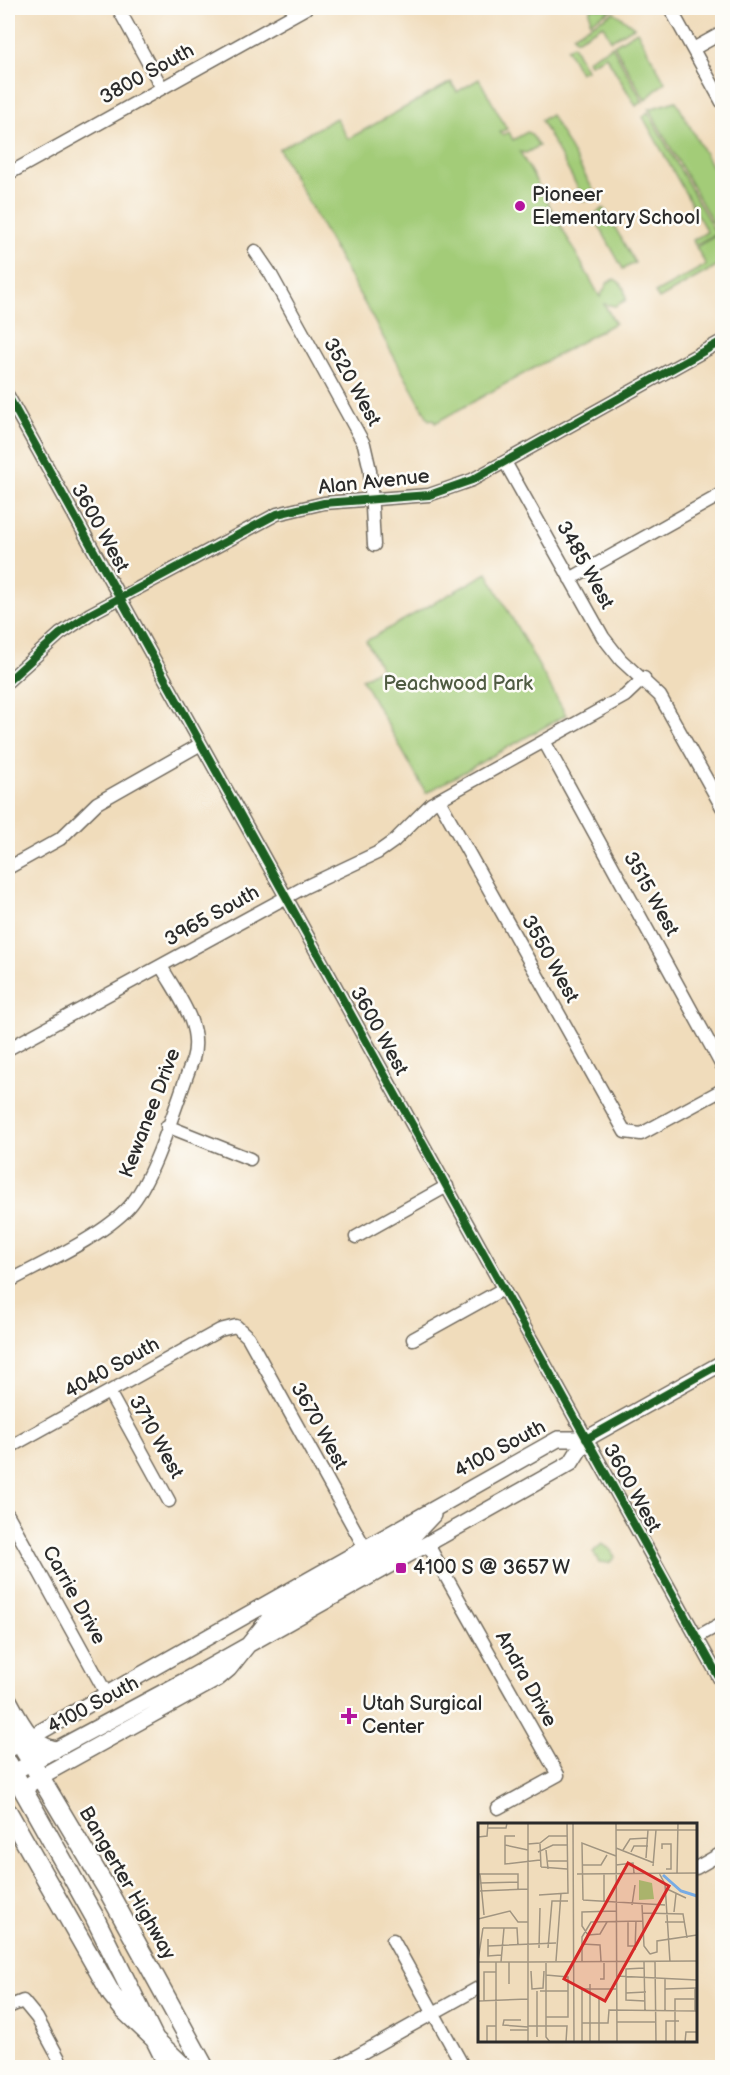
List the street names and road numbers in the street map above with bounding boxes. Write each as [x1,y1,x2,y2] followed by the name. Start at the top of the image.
[96,38,198,110] street label: 3800 South
[318,334,386,430] street label: 3520 West
[317,464,431,500] street label: Alan Avenue
[66,479,134,577] street label: 3600 West
[551,517,619,613] street label: 3485 West
[618,848,684,940] street label: 3515 West
[161,880,263,952] street label: 3965 South
[516,911,584,1007] street label: 3550 West
[345,982,413,1080] street label: 3600 West
[114,1045,186,1181] street label: Kewanee Drive
[60,1332,164,1404] street label: 4040 South
[285,1378,353,1474] street label: 3670 West
[123,1391,189,1483] street label: 3710 West
[450,1415,550,1483] street label: 4100 South
[598,1439,666,1537] street label: 3600 West
[37,1542,111,1649] street label: Carrie Drive
[490,1627,562,1731] street label: Andra Drive
[43,1671,143,1739] street label: 4100 South
[73,1802,181,1964] street label: Bangerter Highway

